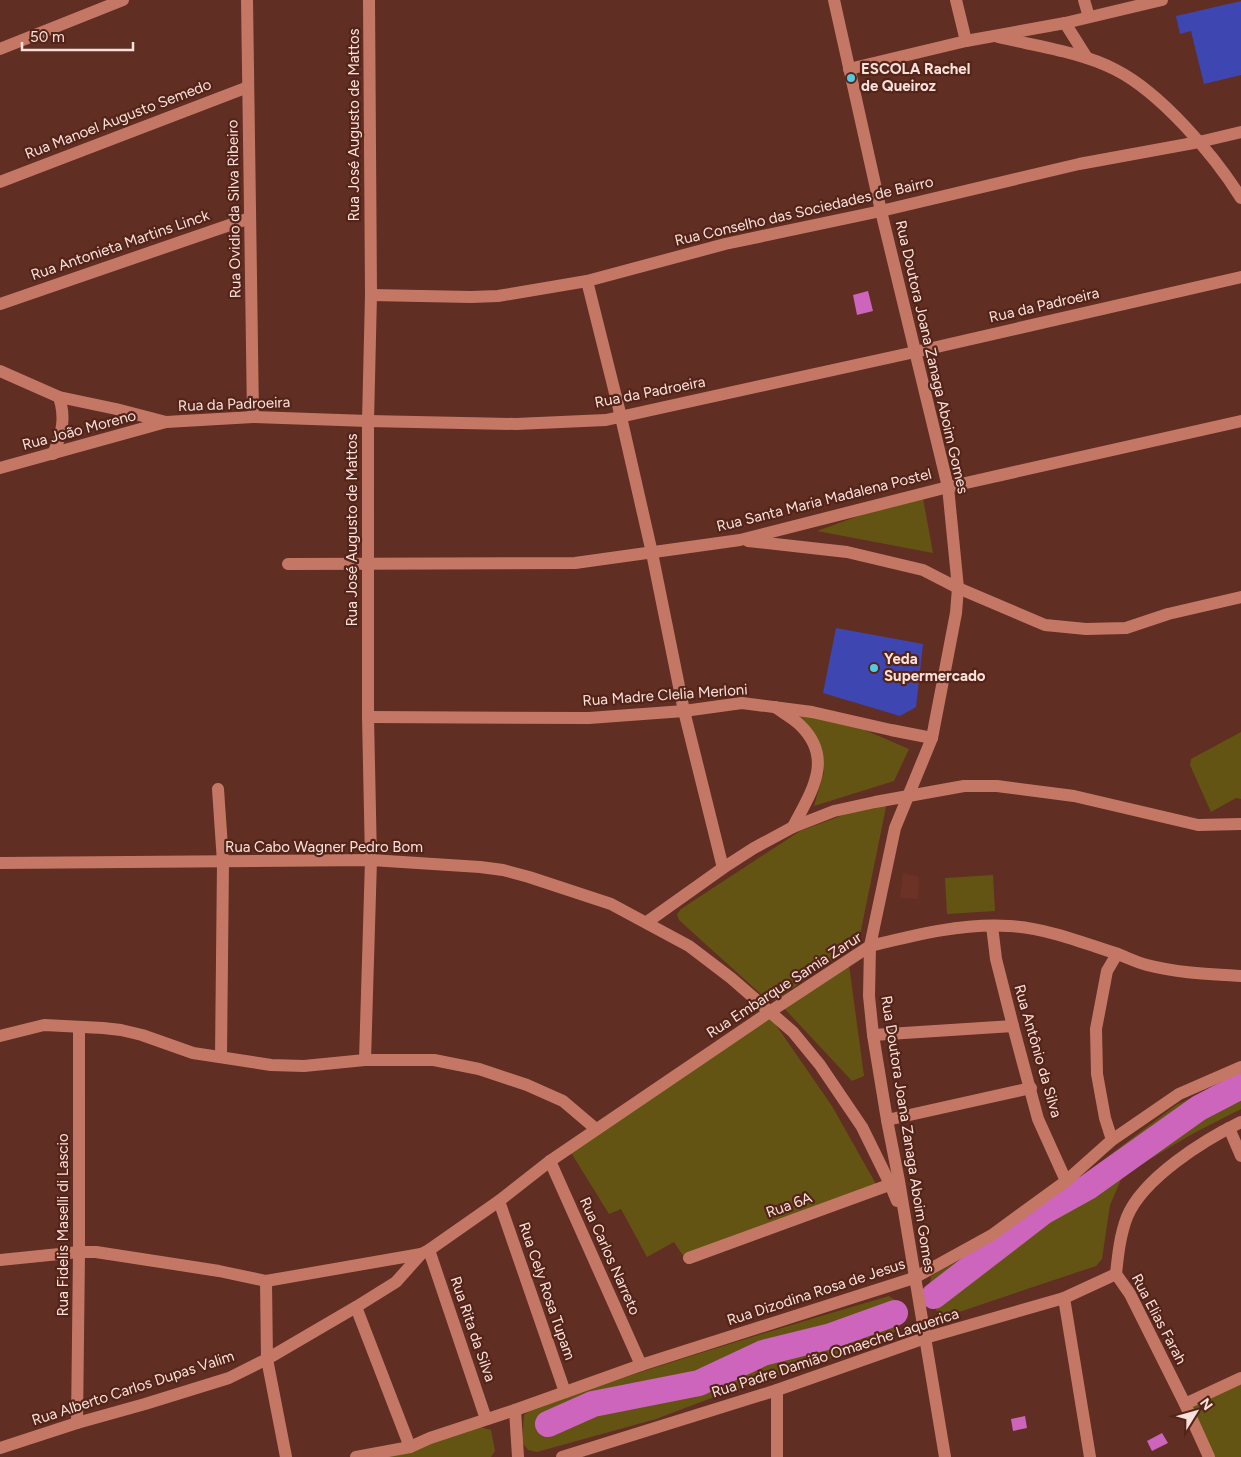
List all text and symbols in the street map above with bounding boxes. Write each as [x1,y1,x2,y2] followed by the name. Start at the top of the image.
[22,20,134,52] scale bar
[30,28,65,46] text: 50 m
[345,28,363,222] street label: Rua José Augusto de Mattos
[861,60,970,95] place label: ESCOLA Rachel de Queiroz
[845,72,857,84] marker: ESCOLA Rachel de Queiroz
[22,75,214,163] street label: Rua Manoel Augusto Semedo
[223,119,245,299] street label: Rua Ovidio da Silva Ribeiro
[673,172,935,250] street label: Rua Conselho das Sociedades de Bairro
[28,206,212,284] street label: Rua Antonieta Martins Linck
[892,218,972,496] street label: Rua Doutora Joana Zanaga Aboim Gomes
[987,284,1101,326] street label: Rua da Padroeira
[593,372,707,412] street label: Rua da Padroeira
[178,393,290,415] street label: Rua da Padroeira
[20,406,138,454] street label: Rua João Moreno
[343,433,361,627] street label: Rua José Augusto de Mattos
[715,465,933,535] street label: Rua Santa Maria Madalena Postel
[884,650,986,685] place label: Yeda Supermercado
[868,662,880,674] marker: Yeda Supermercado
[582,680,748,710] street label: Rua Madre Clelia Merloni
[225,838,423,856] street label: Rua Cabo Wagner Pedro Bom
[703,928,865,1042] street label: Rua Embarque Samia Zarur
[1010,982,1066,1120] street label: Rua Antônio da Silva
[877,994,939,1274] street label: Rua Doutora Joana Zanaga Aboim Gomes
[54,1133,72,1317] street label: Rua Fidelis Maselli di Lascio
[763,1188,815,1222] street label: Rua 6A
[576,1194,644,1318] street label: Rua Carlos Narreto
[515,1220,579,1362] street label: Rua Cely Rosa Tupam
[725,1255,907,1329] street label: Rua Dizodina Rosa de Jesus
[1128,1271,1190,1367] street label: Rua Elias Farah
[447,1274,499,1384] street label: Rua Rita da Silva
[709,1304,961,1402] street label: Rua Padre Damião Omaeche Laquerica
[30,1347,236,1429] street label: Rua Alberto Carlos Dupas Valim
[1171,1387,1221,1437] north arrow
[1196,1395,1216,1414] text: N

